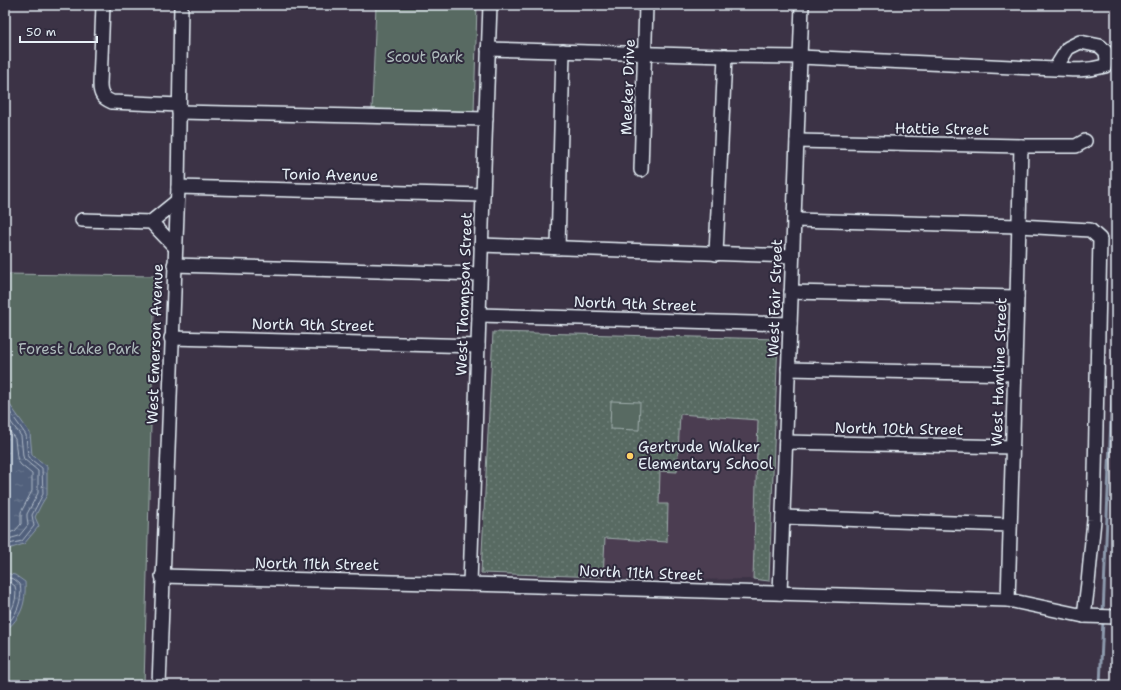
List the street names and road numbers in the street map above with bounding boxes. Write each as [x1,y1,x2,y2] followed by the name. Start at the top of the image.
[616,39,640,135] street label: Meeker Drive
[895,118,989,140] street label: Hattie Street
[282,164,378,186] street label: Tonio Avenue
[451,212,477,376] street label: West Thompson Street
[763,239,787,357] street label: West Fair Street
[142,263,168,425] street label: West Emerson Avenue
[573,292,697,316] street label: North 9th Street
[986,297,1012,447] street label: West Hamline Street
[251,314,375,336] street label: North 9th Street
[834,418,964,440] street label: North 10th Street
[255,553,379,575] street label: North 11th Street
[579,561,703,585] street label: North 11th Street

